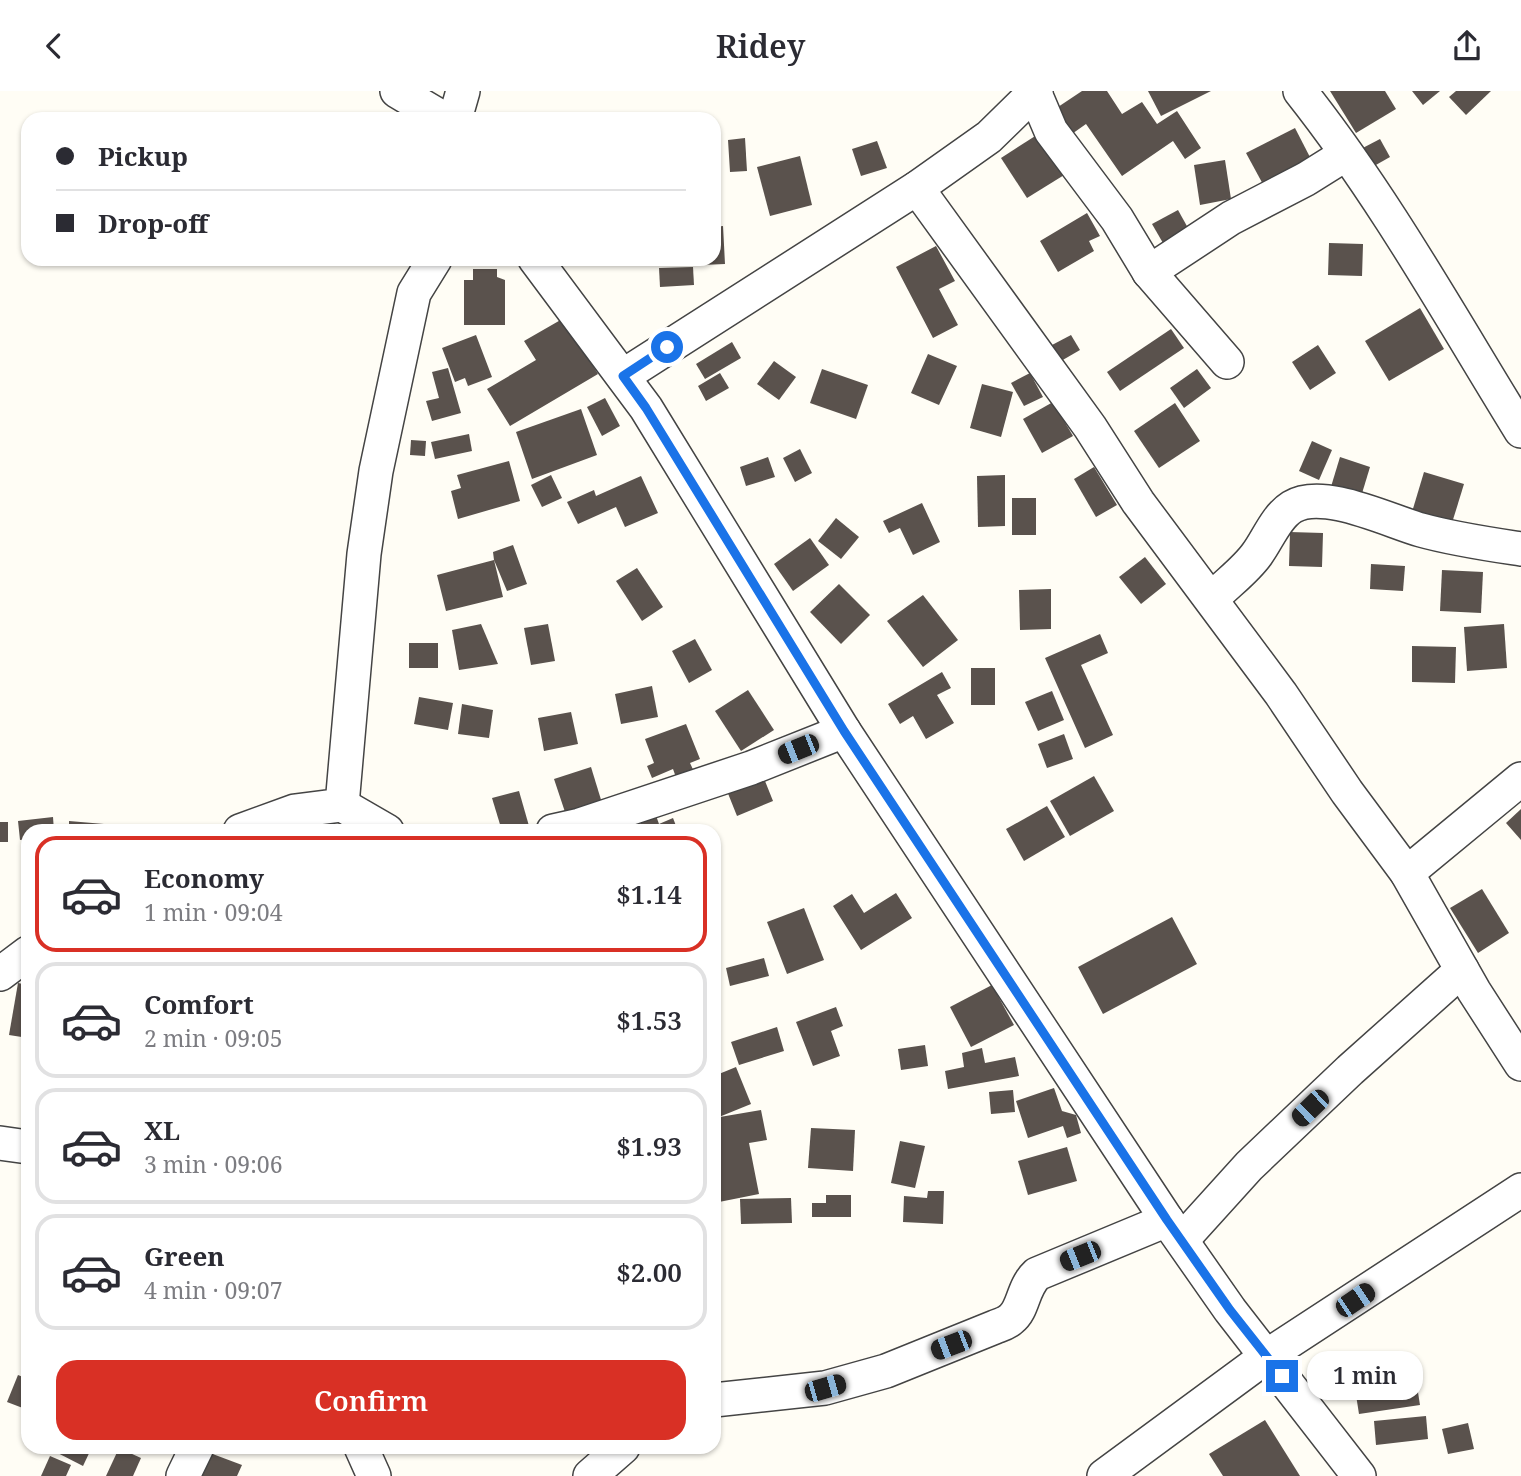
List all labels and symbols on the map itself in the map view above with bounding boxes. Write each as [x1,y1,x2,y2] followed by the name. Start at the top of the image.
[651,331,683,363] route start
[775,731,822,767] car
[1288,1086,1333,1130] car
[1057,1238,1104,1274] car
[1332,1280,1379,1320] car
[928,1328,975,1362] car
[1306,1351,1422,1401] callout: 1 min
[1266,1360,1298,1392] route end
[802,1372,849,1404] car

